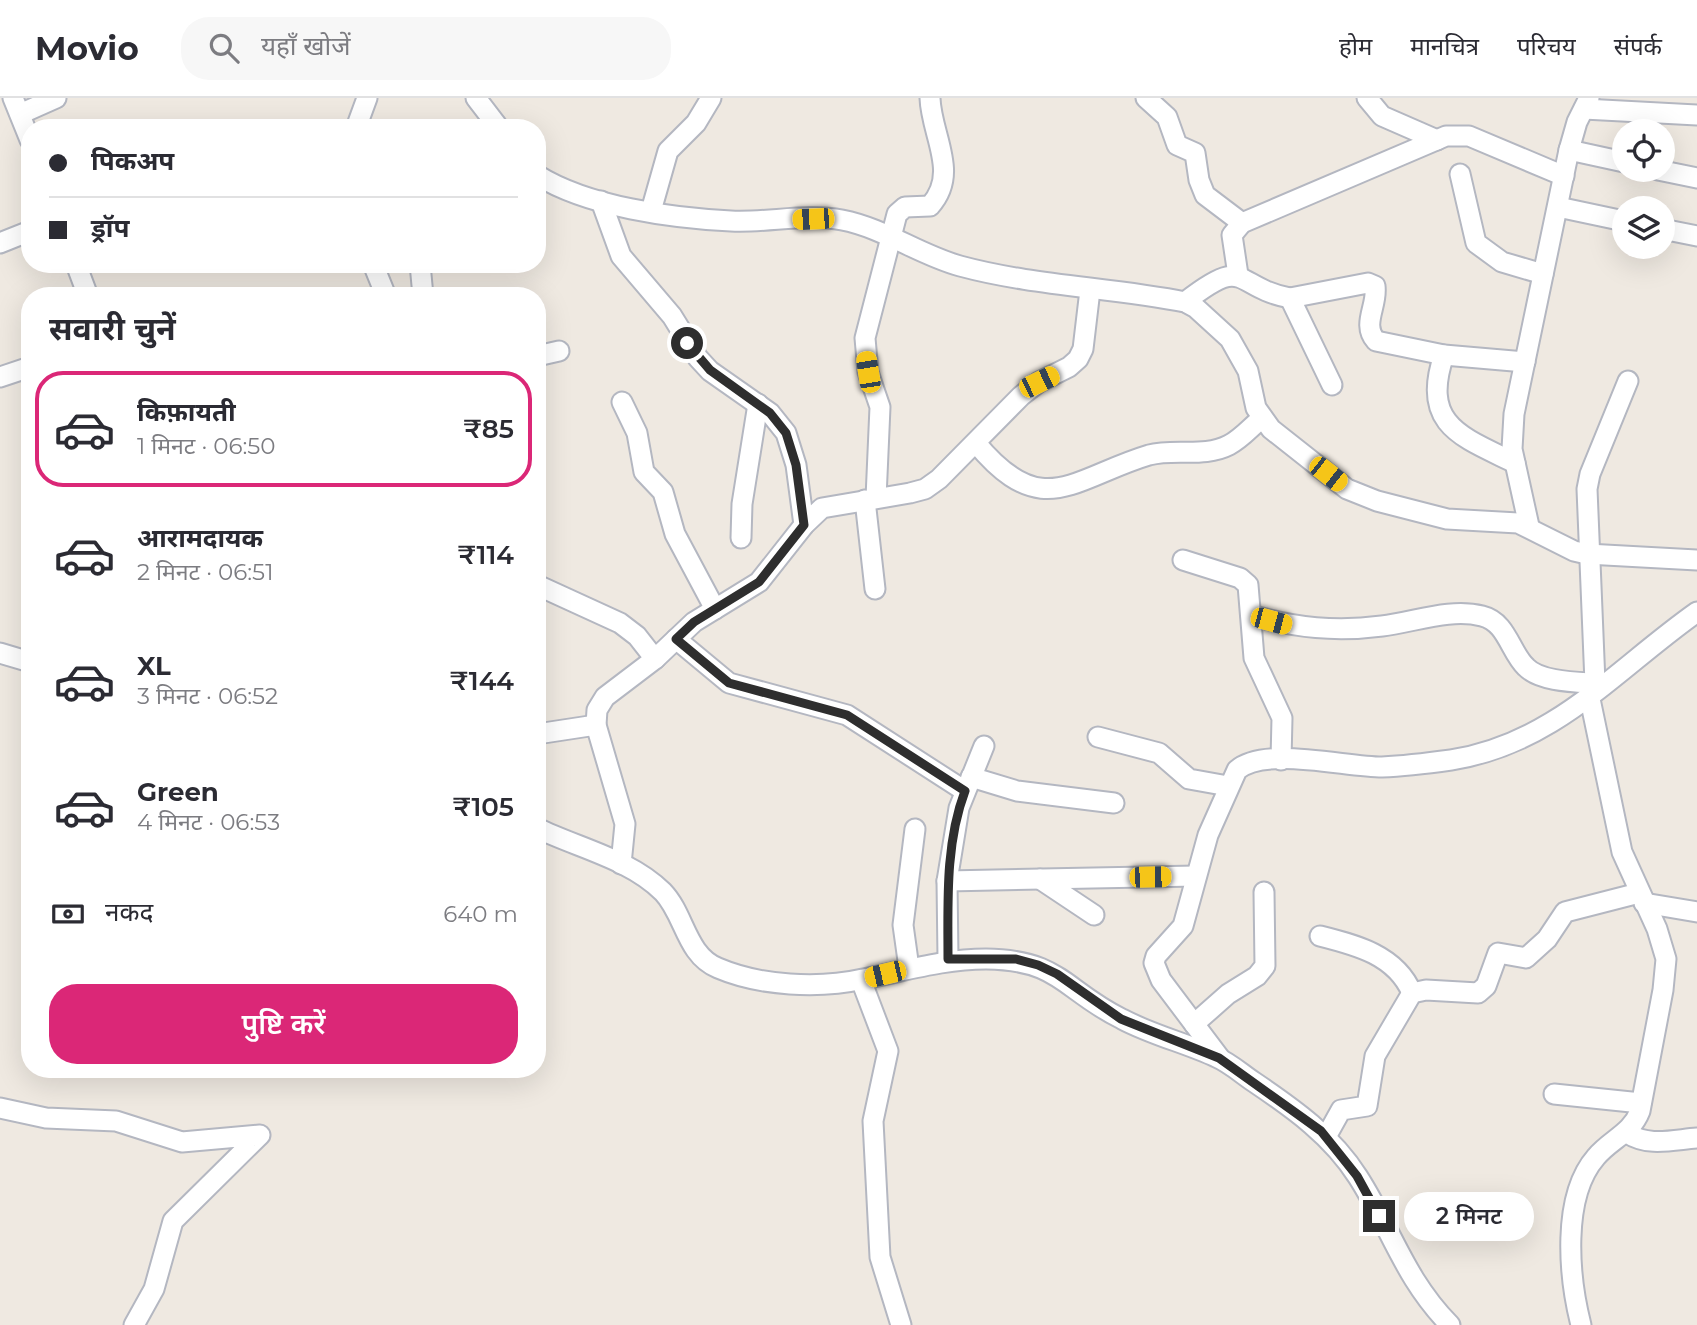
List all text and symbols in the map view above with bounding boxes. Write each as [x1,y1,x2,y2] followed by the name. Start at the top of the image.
[181,17,671,80] search box
[35,28,139,68] text: Movio
[205,29,243,67] icon: search
[261,30,351,62] text: यहाँ खोजें
[1339,32,1372,61] text: होम
[1410,32,1479,61] text: मानचित्र
[1517,32,1576,61] text: परिचय
[1614,32,1662,61] text: संपर्क
[1612,119,1675,259] map controls
[1612,119,1675,182] button: locate
[91,145,174,177] text: पिकअप
[1612,196,1675,259] button: layers
[792,208,835,230] car
[91,212,129,244] text: ड्रॉप
[49,309,176,348] text: सवारी चुनें
[671,327,703,359] route start
[855,350,882,394] car
[1016,363,1063,401] car
[137,396,236,428] text: किफ़ायती
[53,398,116,461] icon: car
[463,413,514,445] text: ₹85
[137,432,276,460] text: 1 मिनट · 06:50
[1305,453,1352,495] car
[137,522,263,554] text: आरामदायक
[53,524,116,587] icon: car
[458,539,514,571] text: ₹114
[137,558,273,586] text: 2 मिनट · 06:51
[1248,605,1295,637] car
[53,650,116,713] icon: car
[137,650,171,682] text: XL
[450,665,514,697] text: ₹144
[137,682,278,710] text: 3 मिनट · 06:52
[53,776,116,839] icon: car
[137,776,219,808] text: Green
[452,791,514,823] text: ₹105
[137,808,280,836] text: 4 मिनट · 06:53
[1129,866,1172,888] car
[49,895,87,933] icon: cash
[105,896,153,928] text: नकद
[443,900,518,928] text: 640 m
[863,959,908,989] car
[49,984,518,1064] button: पुष्टि करें
[1404,1192,1533,1240] callout: 2 मिनट
[1363,1200,1395,1232] route end
[1436,1202,1502,1230] text: 2 मिनट

